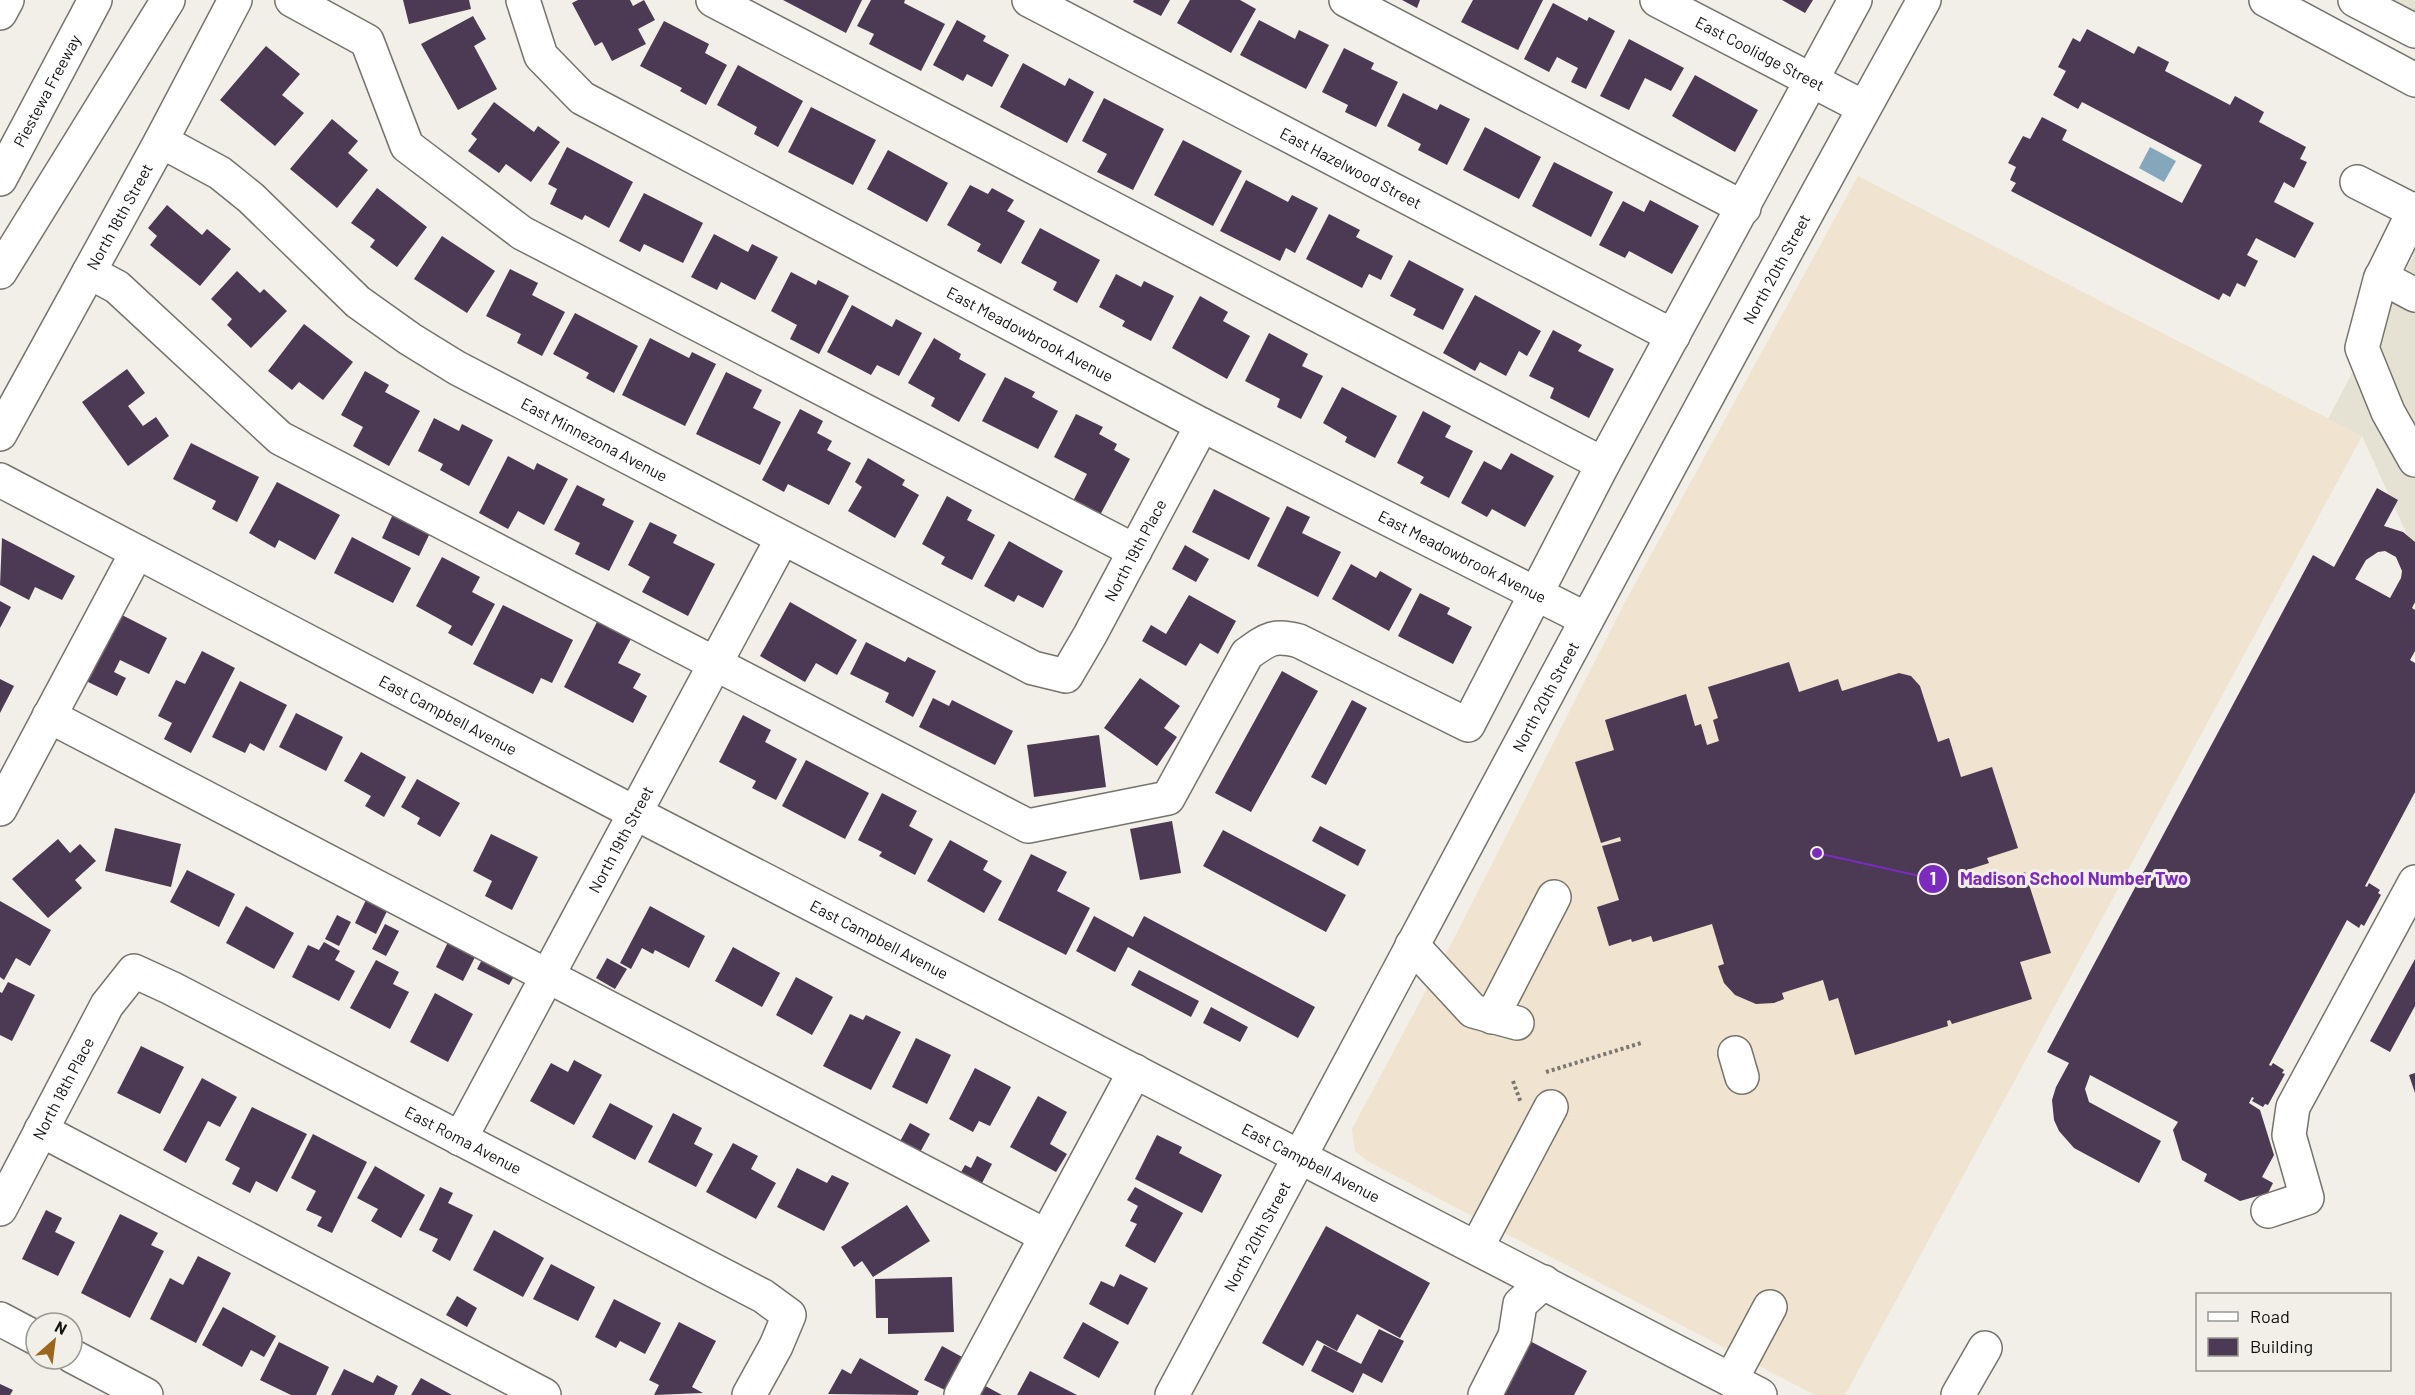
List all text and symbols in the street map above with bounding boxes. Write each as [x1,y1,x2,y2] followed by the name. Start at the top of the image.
[1693,12,1828,94] street label: East Coolidge Street
[9,30,84,150] street label: Piestewa Freeway
[1277,123,1425,212] street label: East Hazelwood Street
[82,160,156,273] street label: North 18th Street
[1738,210,1814,327] street label: North 20th Street
[944,282,1117,385] street label: East Meadowbrook Avenue
[518,393,671,485] street label: East Minnezona Avenue
[1100,496,1170,605] street label: North 19th Place
[1375,506,1549,606] street label: East Meadowbrook Avenue
[1508,638,1582,755] street label: North 20th Street
[376,671,521,759] street label: East Campbell Avenue
[584,782,657,896] street label: North 19th Street
[1918,861,2201,897] callout: Madison School Number Two
[1930,867,1936,889] text: 1
[1960,867,2188,889] text: Madison School Number Two
[807,895,952,983] street label: East Campbell Avenue
[28,1034,97,1143] street label: North 18th Place
[402,1102,525,1178] street label: East Roma Avenue
[1239,1119,1383,1206] street label: East Campbell Avenue
[1219,1178,1294,1295] street label: North 20th Street
[2196,1293,2391,1371] legend
[2250,1305,2290,1327] text: Road
[24,1311,84,1371] north arrow
[52,1316,70,1338] text: N
[2250,1335,2313,1357] text: Building

